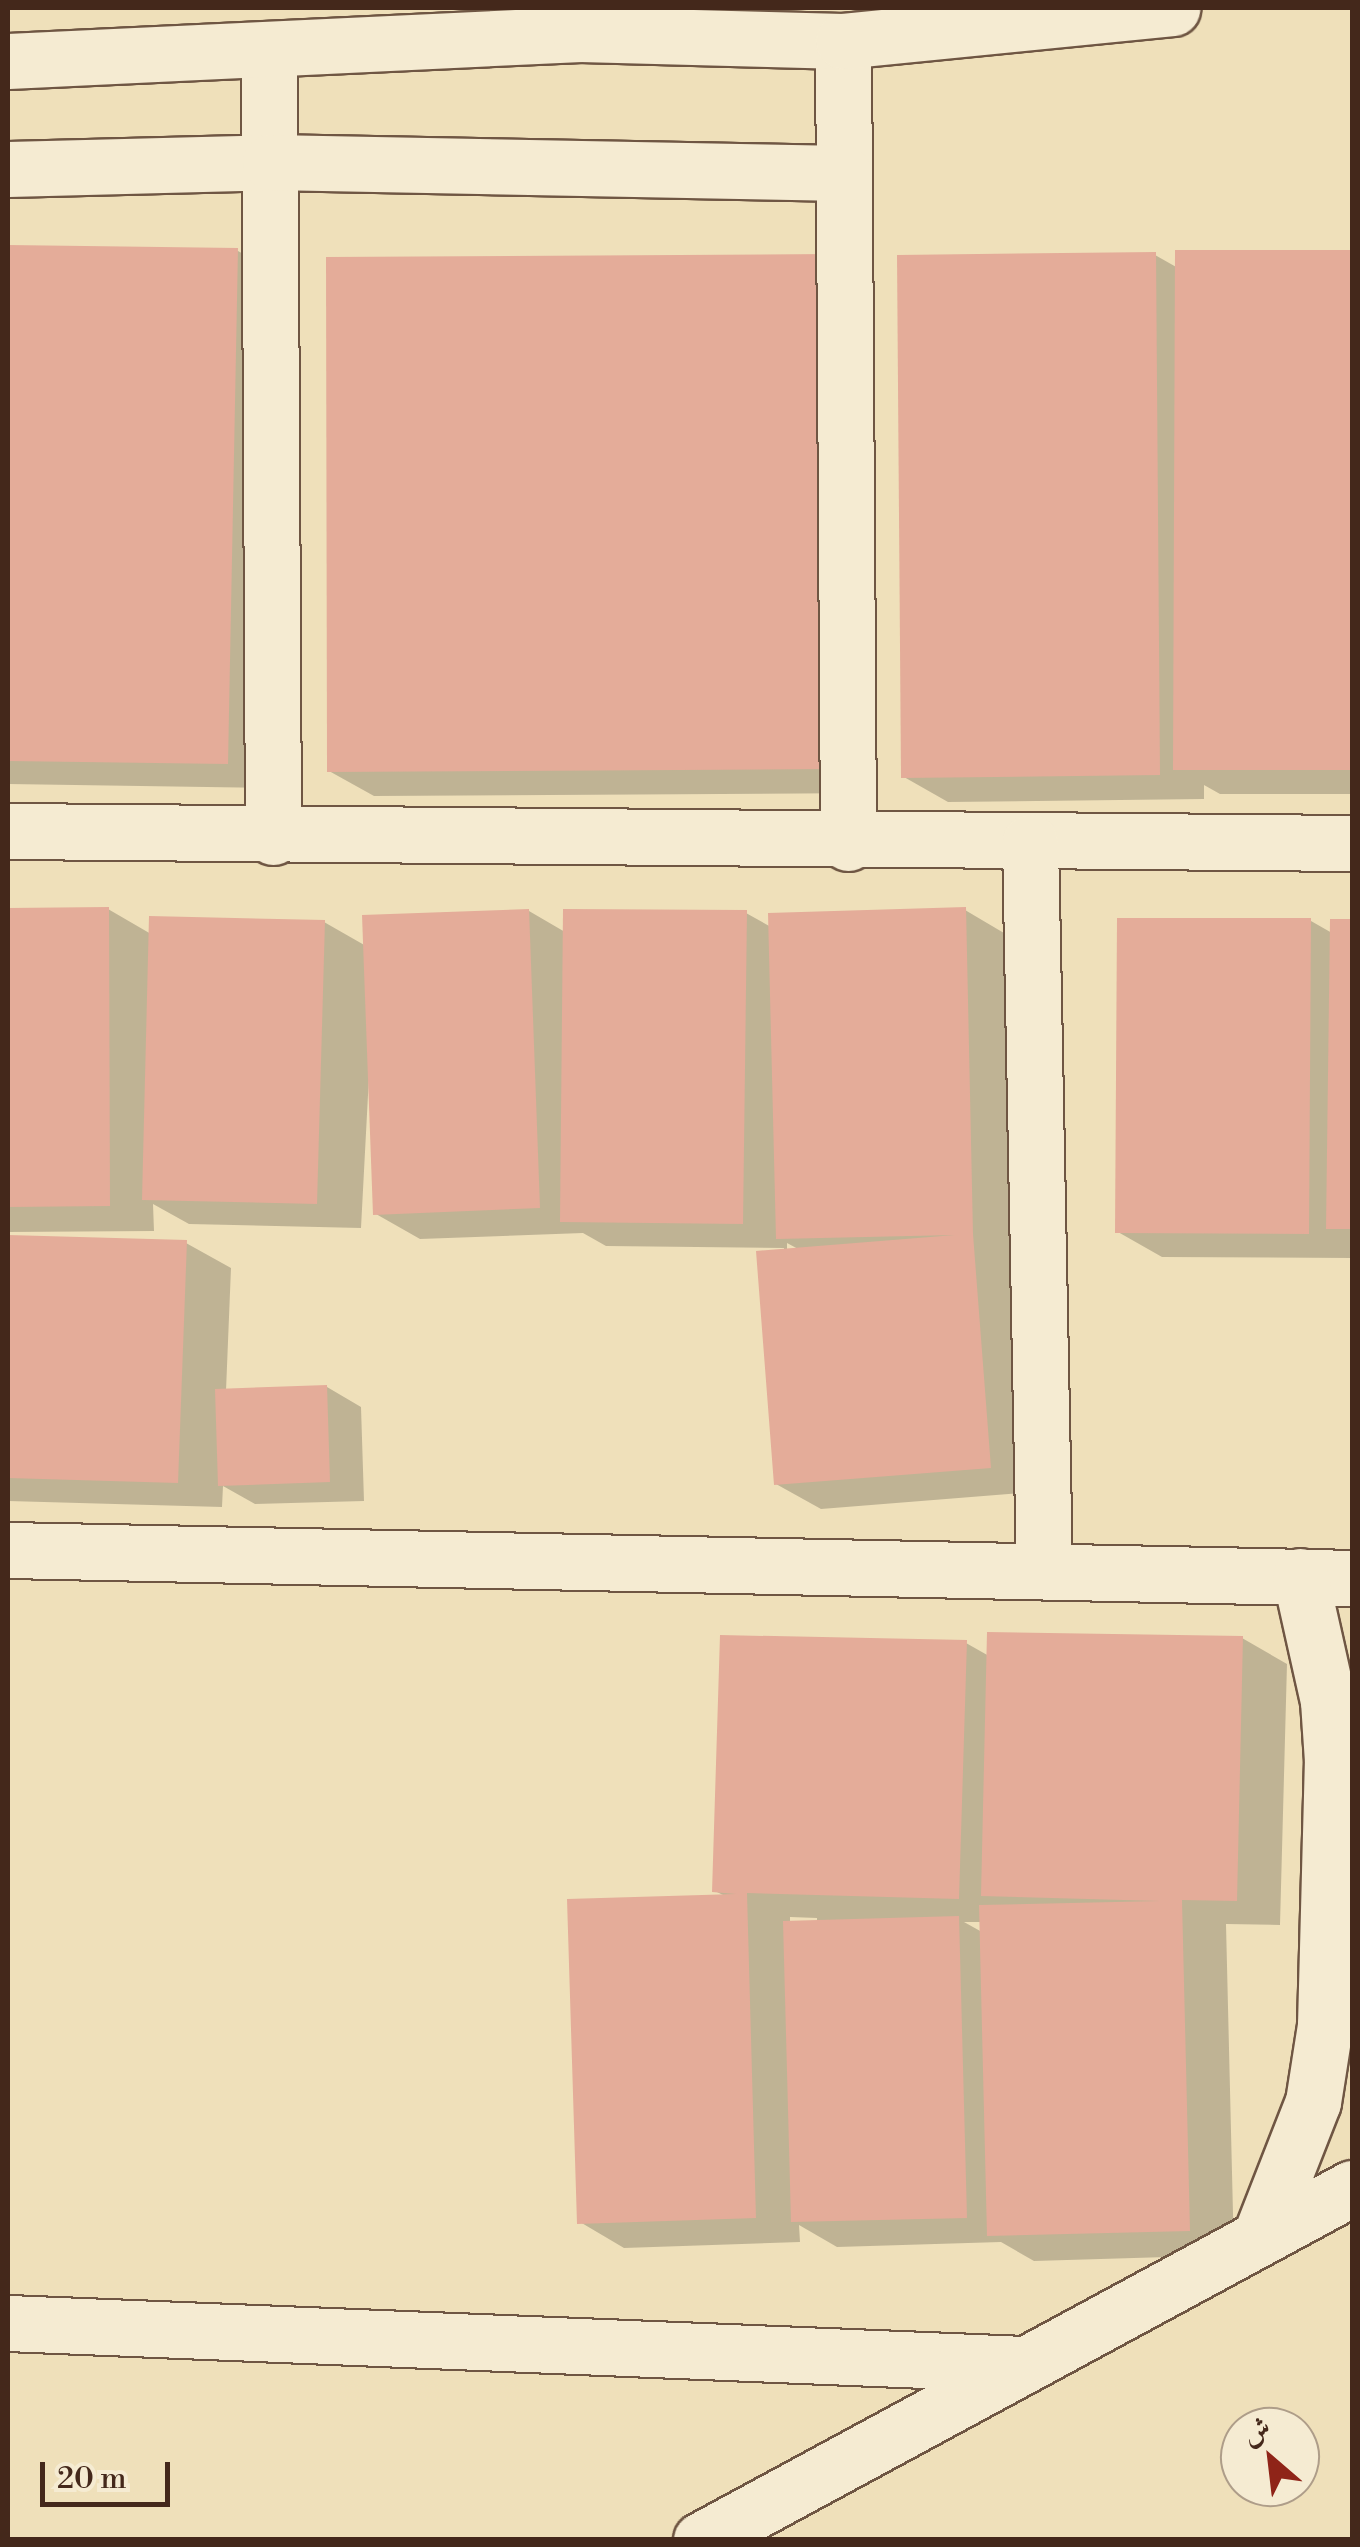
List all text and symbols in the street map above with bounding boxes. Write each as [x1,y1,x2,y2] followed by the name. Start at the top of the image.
[1220,2407,1320,2507] north arrow
[1236,2410,1277,2454] text: ش
[45,2442,175,2504] scale bar
[57,2460,126,2498] text: 20 m

